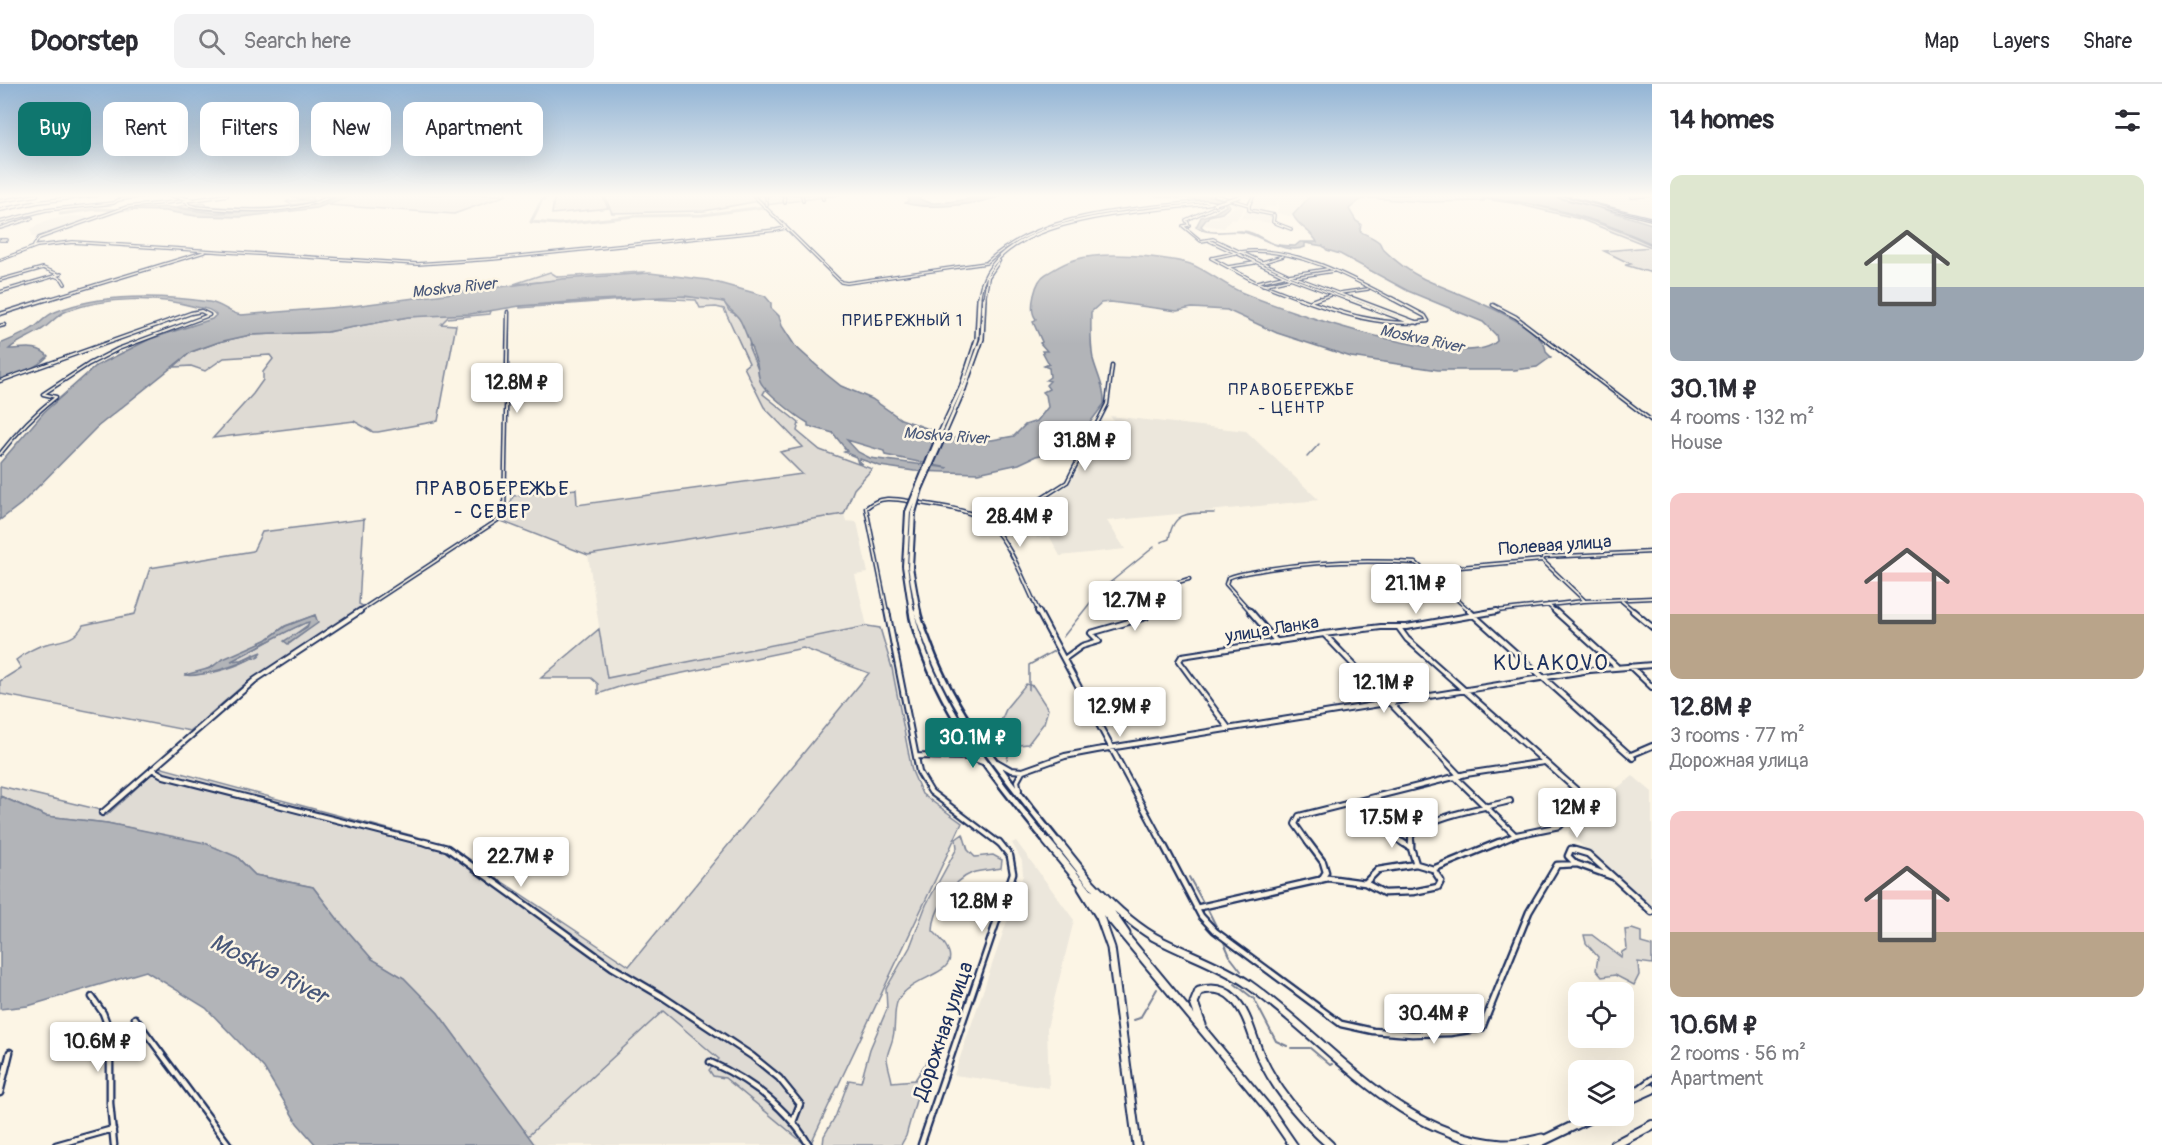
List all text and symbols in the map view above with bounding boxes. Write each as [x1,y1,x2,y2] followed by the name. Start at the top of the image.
[174,14,594,68] search box
[30,24,138,59] text: Doorstep
[195,25,228,58] icon: search
[243,27,351,55] text: Search here
[1924,28,1959,55] text: Map
[1992,28,2050,55] text: Layers
[2083,28,2132,55] text: Share
[18,102,91,156] chip: Buy
[103,102,188,156] chip: Rent
[200,102,299,156] chip: Filters
[311,102,391,156] chip: New
[403,102,543,156] chip: Apartment
[1670,104,1774,136] text: 14 homes
[2111,104,2144,137] icon: filters
[1853,214,1961,322] icon: home
[411,273,500,302] water label: Moskva River
[842,311,964,331] district label: ПРИБРЕЖНЫЙ 1
[1378,320,1468,358] water label: Moskva River
[462,363,572,414] pin: 12.8M ₽
[485,370,549,395] text: 12.8M ₽
[1670,373,1758,405] text: 30.1M ₽
[1229,380,1355,418] district label: ПРАВОБЕРЕЖЬЕ - ЦЕНТР
[1670,405,1814,430] text: 4 rooms · 132 m²
[1030,421,1140,472] pin: 31.8M ₽
[903,423,992,449] water label: Moskva River
[1053,428,1117,453] text: 31.8M ₽
[1670,430,1722,455] text: House
[416,476,570,524] district label: ПРАВОБЕРЕЖЬЕ - СЕВЕР
[965,497,1075,548] pin: 28.4M ₽
[986,504,1054,529] text: 28.4M ₽
[1498,530,1612,561] street label: Полевая улица
[1853,532,1961,640] icon: home
[1361,564,1471,615] pin: 21.1M ₽
[1385,571,1447,596] text: 21.1M ₽
[1080,581,1190,632] pin: 12.7M ₽
[1103,588,1167,613] text: 12.7M ₽
[1223,611,1321,648] street label: улица Ланка
[1493,650,1609,677] district label: KULAKOVO
[1329,663,1439,714] pin: 12.1M ₽
[1353,670,1415,695] text: 12.1M ₽
[1065,687,1175,738] pin: 12.9M ₽
[1670,691,1753,723] text: 12.8M ₽
[1088,694,1152,719] text: 12.9M ₽
[918,718,1028,769] pin: 30.1M ₽
[1670,723,1805,748] text: 3 rooms · 77 m²
[939,725,1007,750] text: 30.1M ₽
[1670,748,1809,773] text: Дорожная улица
[1535,788,1619,839] pin: 12M ₽
[1552,795,1602,820] text: 12M ₽
[1337,798,1447,849] pin: 17.5M ₽
[1360,805,1424,830] text: 17.5M ₽
[466,837,576,888] pin: 22.7M ₽
[487,844,555,869] text: 22.7M ₽
[1853,850,1961,958] icon: home
[927,882,1037,933] pin: 12.8M ₽
[950,889,1014,914] text: 12.8M ₽
[205,927,336,1013] water label: Moskva River
[907,958,980,1105] street label: Дорожная улица
[1568,982,1634,1126] map controls
[1568,982,1634,1048] button: locate
[1379,994,1489,1045] pin: 30.4M ₽
[1398,1001,1470,1026] text: 30.4M ₽
[1670,1009,1759,1041] text: 10.6M ₽
[43,1022,153,1073] pin: 10.6M ₽
[64,1029,132,1054] text: 10.6M ₽
[1670,1041,1806,1066] text: 2 rooms · 56 m²
[1568,1060,1634,1126] button: layers
[1670,1066,1763,1091] text: Apartment

